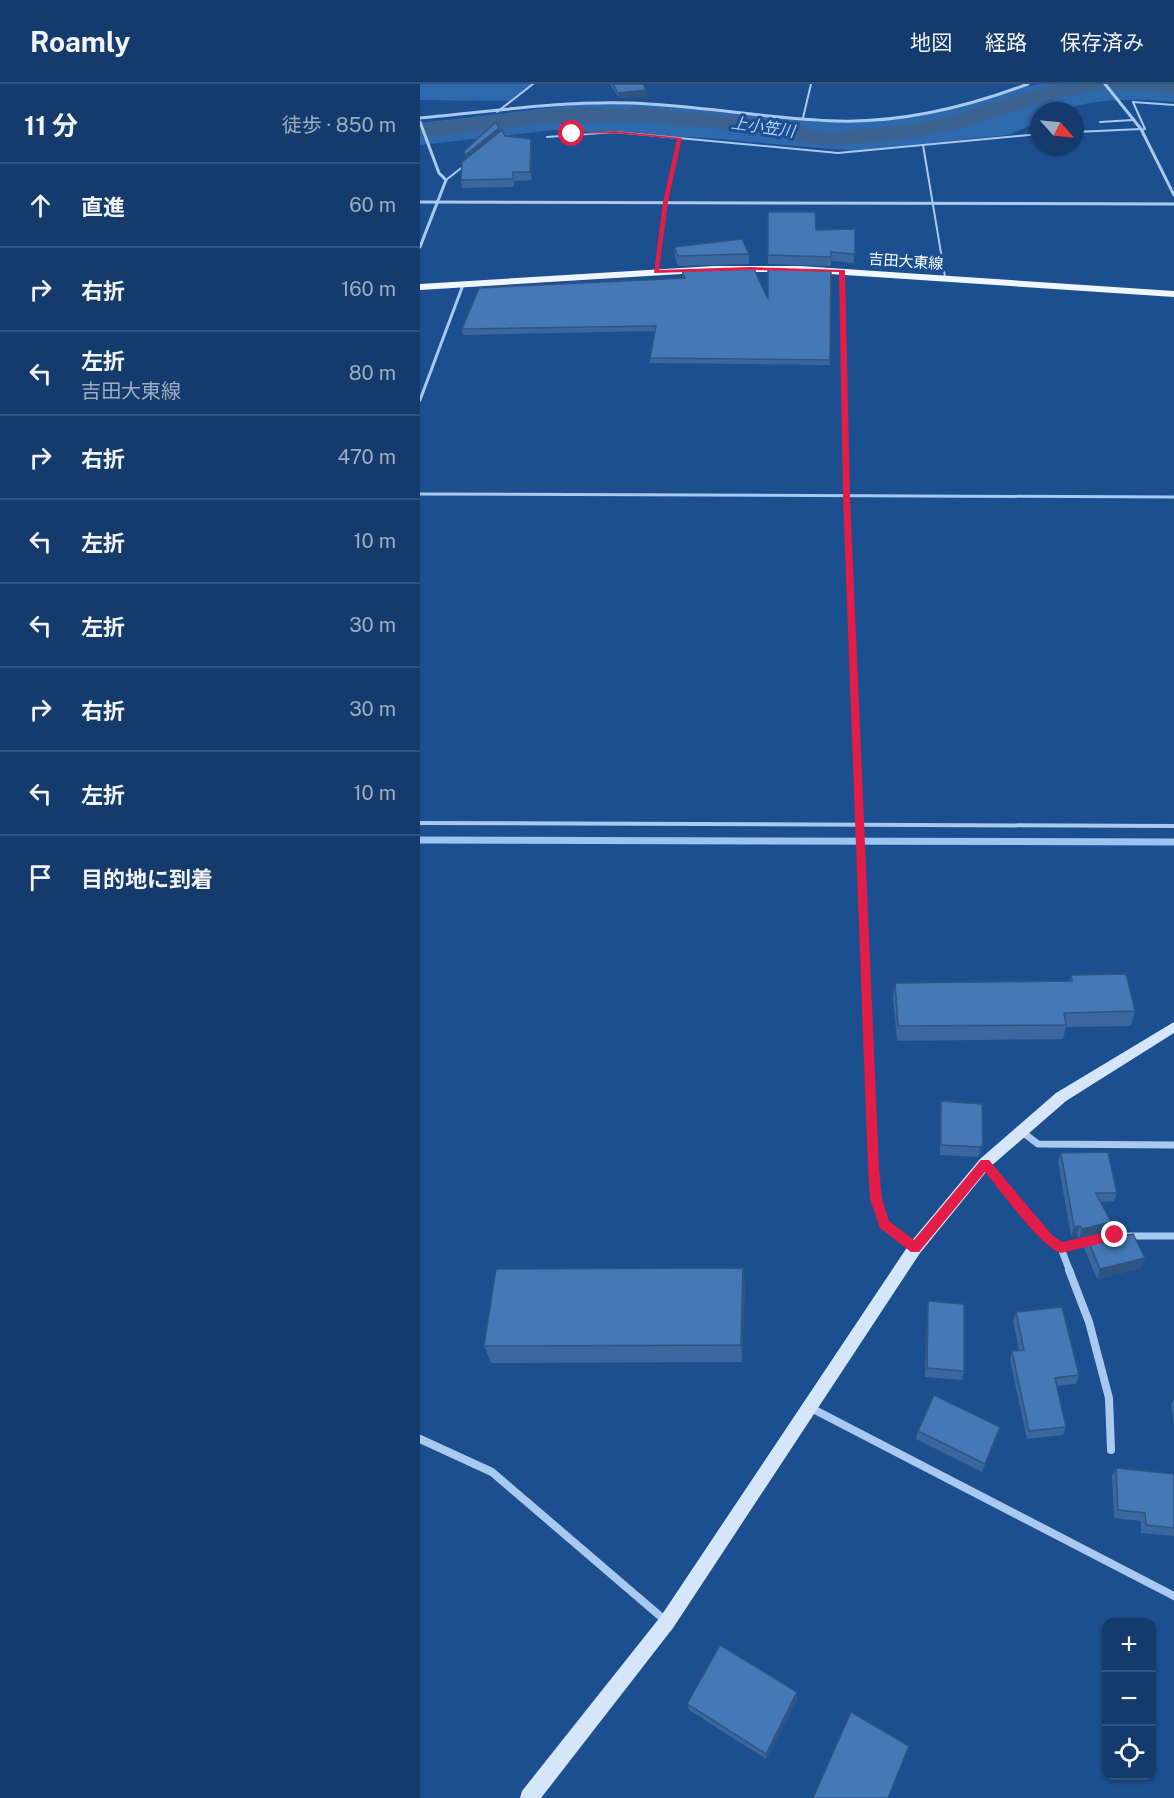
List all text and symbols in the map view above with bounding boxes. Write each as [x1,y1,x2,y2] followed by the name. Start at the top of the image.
[30,25,130,58] text: Roamly
[910,30,952,55] text: 地図
[985,30,1027,55] text: 経路
[1060,30,1144,55] text: 保存済み
[1030,102,1084,156] north arrow
[24,110,78,141] text: 11 分
[282,113,396,137] text: 徒歩 · 850 m
[730,113,798,141] water label: 上小笠川
[558,120,584,146] route start
[24,189,57,222] icon: ahead
[349,193,396,217] text: 60 m
[81,194,125,220] text: 直進
[868,250,944,272] street label: 吉田大東線
[24,273,57,306] icon: right
[341,277,396,301] text: 160 m
[81,278,125,304] text: 右折
[81,348,125,374] text: 左折
[24,357,57,390] icon: left
[349,361,396,385] text: 80 m
[81,379,181,403] text: 吉田大東線
[24,441,57,474] icon: right
[337,445,396,469] text: 470 m
[81,446,125,472] text: 右折
[24,525,57,558] icon: left
[353,529,396,553] text: 10 m
[81,530,125,556] text: 左折
[24,609,57,642] icon: left
[349,613,396,637] text: 30 m
[81,614,125,640] text: 左折
[24,693,57,726] icon: right
[349,697,396,721] text: 30 m
[81,698,125,724] text: 右折
[24,777,57,810] icon: left
[353,781,396,805] text: 10 m
[81,782,125,808] text: 左折
[24,861,57,894] icon: arrive
[81,866,213,892] text: 目的地に到着
[1101,1221,1127,1247] route end
[1102,1618,1156,1780] map controls
[1102,1618,1156,1672] button: +
[1102,1672,1156,1726] button: −
[1102,1726,1156,1780] button: locate

